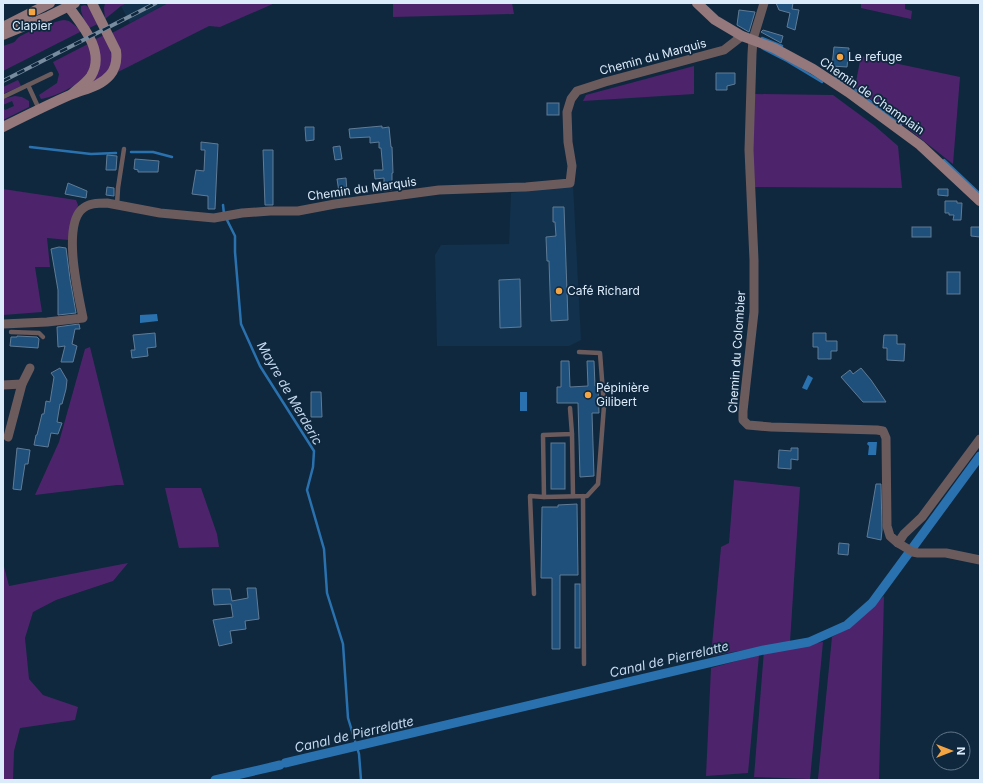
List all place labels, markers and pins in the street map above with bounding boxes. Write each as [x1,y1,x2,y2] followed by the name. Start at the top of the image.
[27,7,37,17] marker: Clapier
[12,18,53,33] place label: Clapier
[848,49,902,64] place label: Le refuge
[835,52,845,62] marker: Le refuge
[567,283,640,298] place label: Café Richard
[554,286,564,296] marker: Café Richard
[596,380,649,409] place label: Pépinière Gilibert
[583,390,593,400] marker: Pépinière Gilibert

